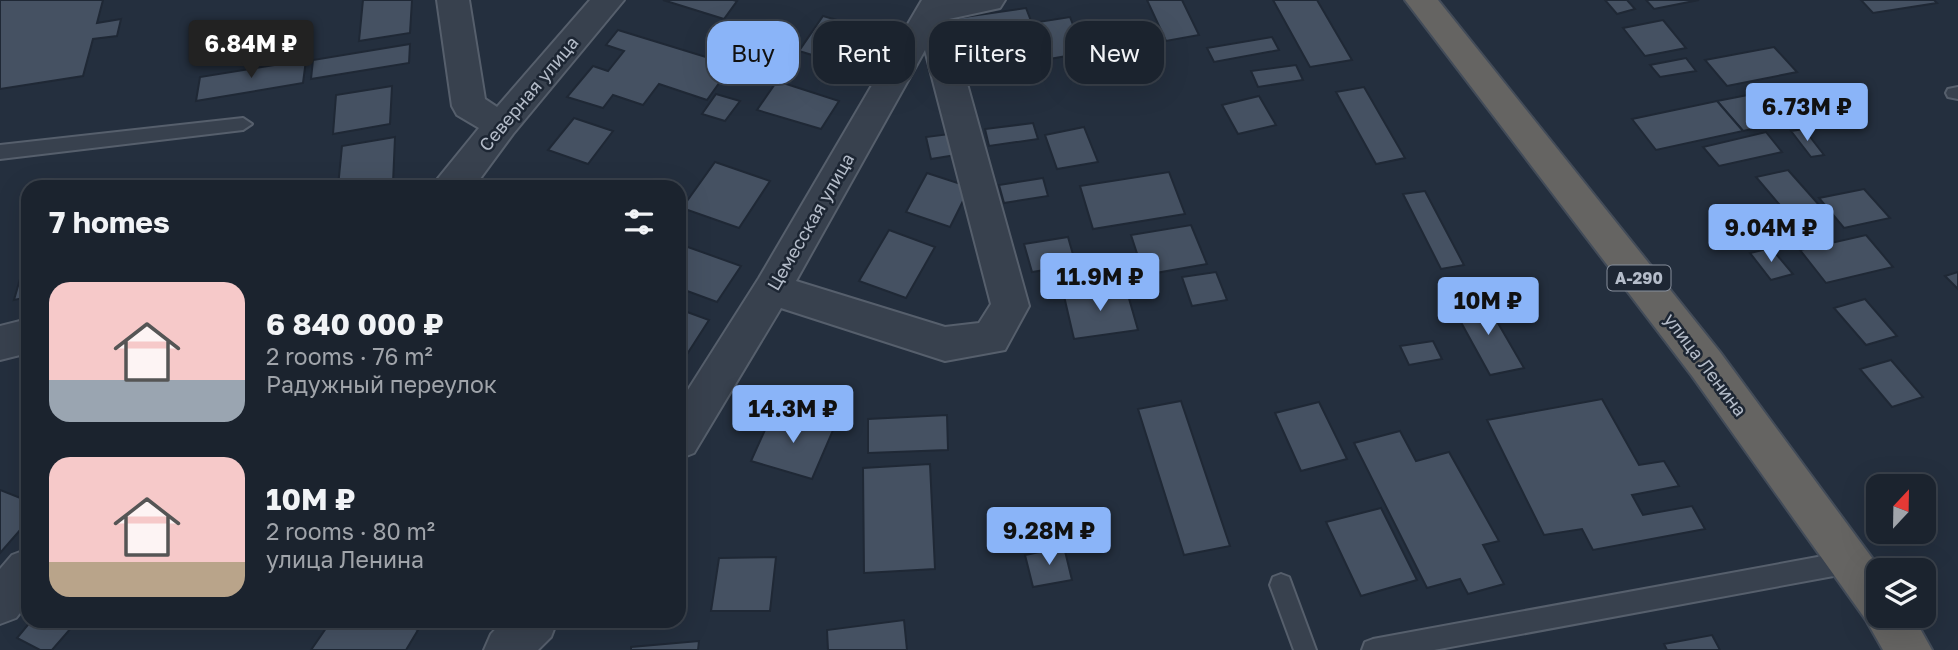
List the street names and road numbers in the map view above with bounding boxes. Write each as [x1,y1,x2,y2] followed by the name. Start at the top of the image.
[474,32,583,155] street label: Северная улица
[762,149,858,294] street label: Цемесская улица
[1608,266,1670,290] road number: А-290
[1660,308,1752,420] street label: улица Ленина

